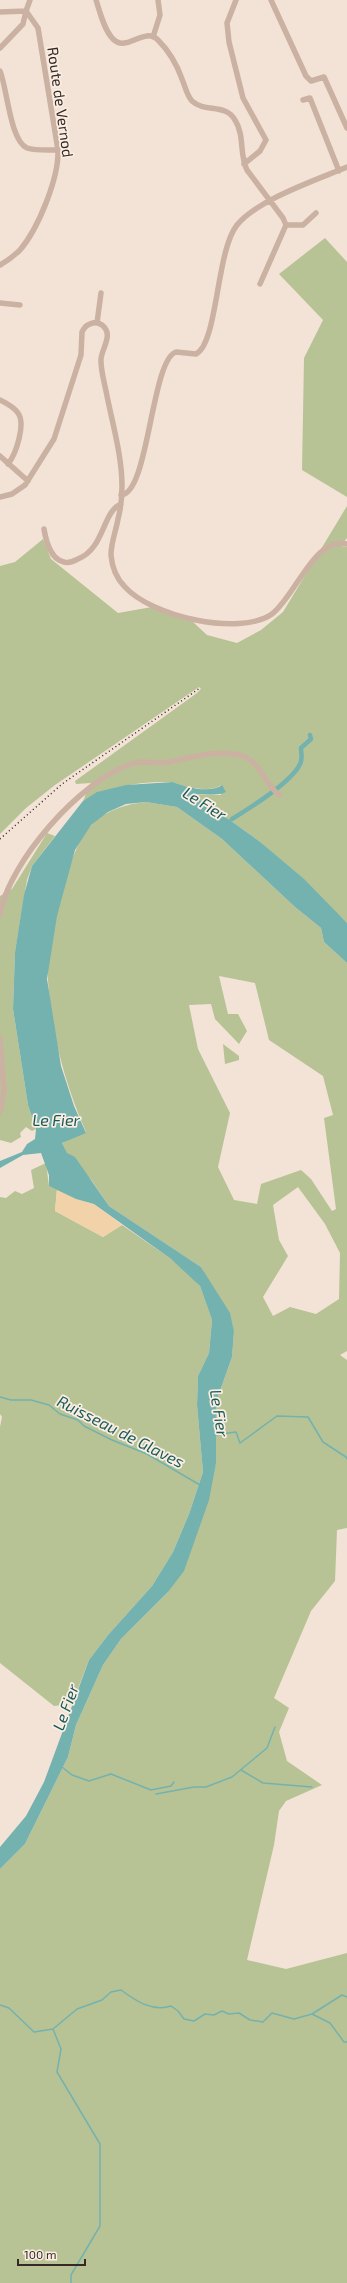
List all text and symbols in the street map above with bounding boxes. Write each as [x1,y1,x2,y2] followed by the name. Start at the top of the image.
[44,46,78,158] street label: Route de Vernod
[180,782,231,824] water label: Le Fier
[32,1110,80,1129] water label: Le Fier
[207,1388,233,1439] water label: Le Fier
[54,1391,188,1471] water label: Ruisseau de Glaves
[48,1681,82,1733] water label: Le Fier
[18,2241,85,2267] scale bar
[24,2247,56,2261] text: 100 m

